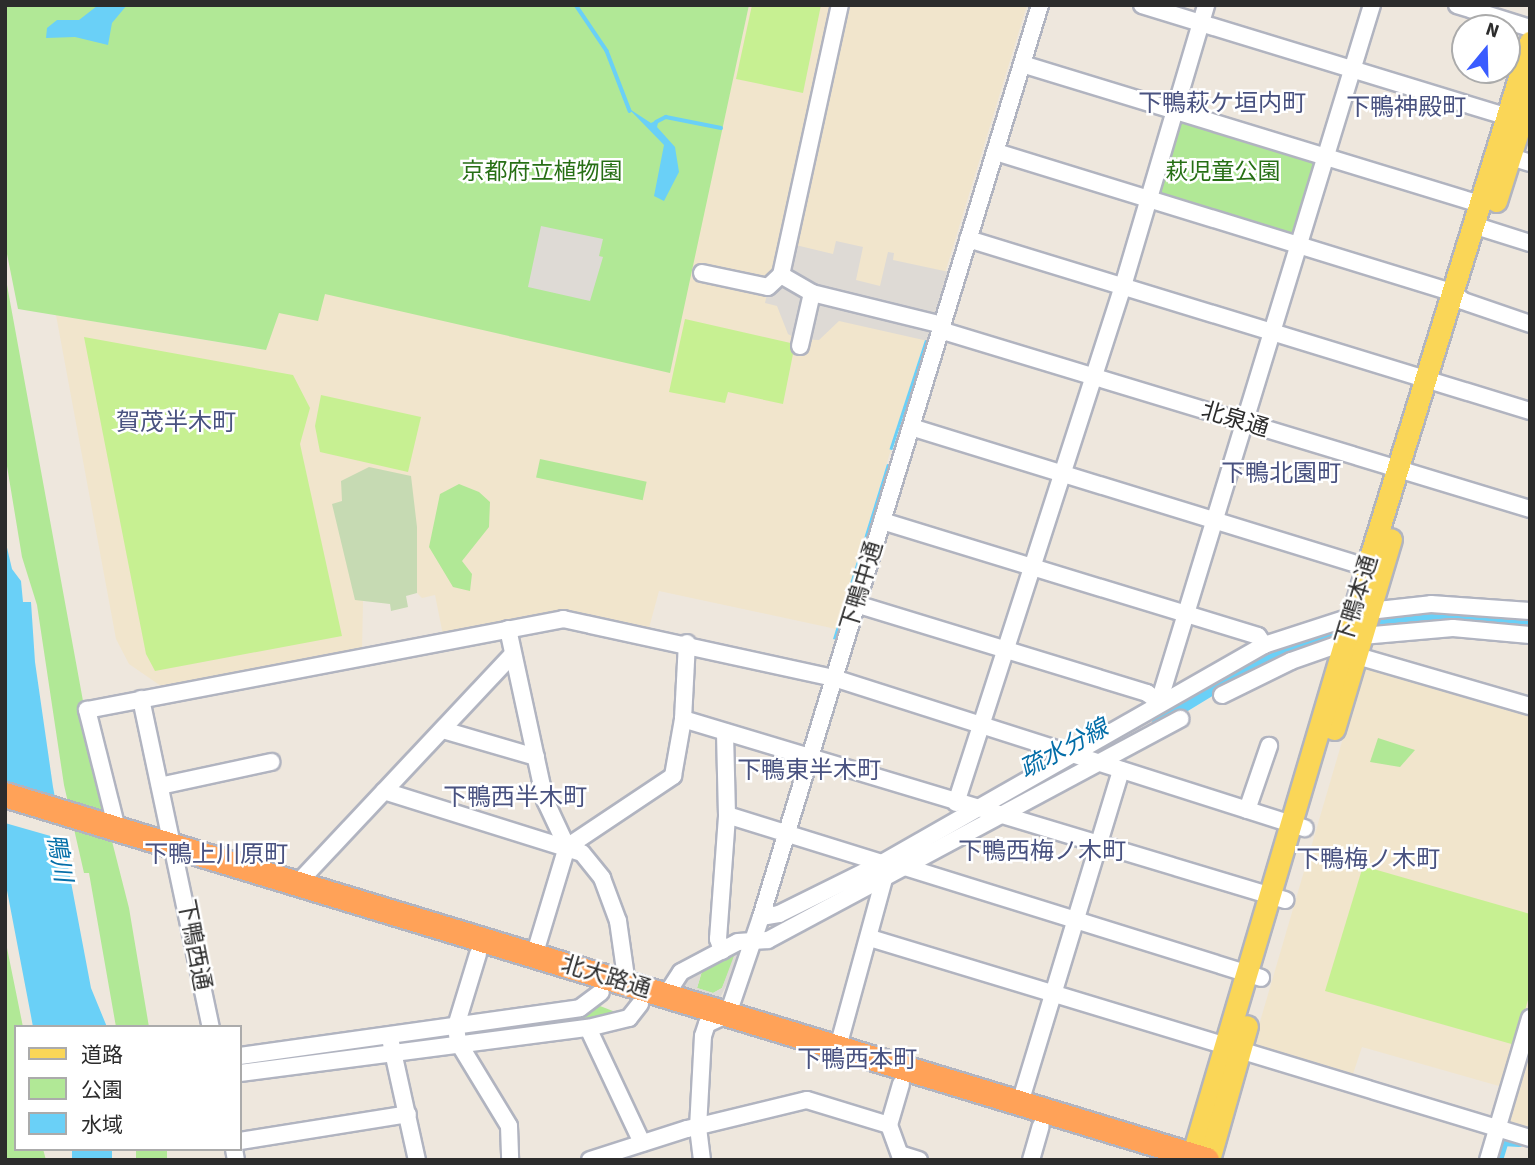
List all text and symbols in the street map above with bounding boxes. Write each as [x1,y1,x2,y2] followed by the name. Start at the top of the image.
[1451,14,1521,84] north arrow
[1482,16,1503,45] text: N
[1138,90,1306,118] district label: 下鴨萩ケ垣内町
[1346,94,1466,122] district label: 下鴨神殿町
[462,158,622,186] park label: 京都府立植物園
[1166,158,1280,186] park label: 萩児童公園
[1198,397,1272,443] street label: 北泉通
[116,409,236,437] district label: 賀茂半木町
[1221,460,1341,488] district label: 下鴨北園町
[835,538,889,634] street label: 下鴨中通
[1330,552,1384,648] street label: 下鴨本通
[1015,714,1113,784] water label: 疏水分線
[737,757,881,785] district label: 下鴨東半木町
[443,784,587,812] district label: 下鴨西半木町
[41,832,77,884] water label: 鴨川
[958,838,1126,866] district label: 下鴨西梅ノ木町
[144,841,288,869] district label: 下鴨上川原町
[1296,846,1440,874] district label: 下鴨梅ノ木町
[172,897,216,993] street label: 下鴨西通
[558,950,654,1004] street label: 北大路通
[14,1025,242,1151] legend
[81,1040,123,1070] text: 道路
[797,1046,917,1074] district label: 下鴨西本町
[81,1075,123,1105] text: 公園
[81,1110,123,1140] text: 水域

